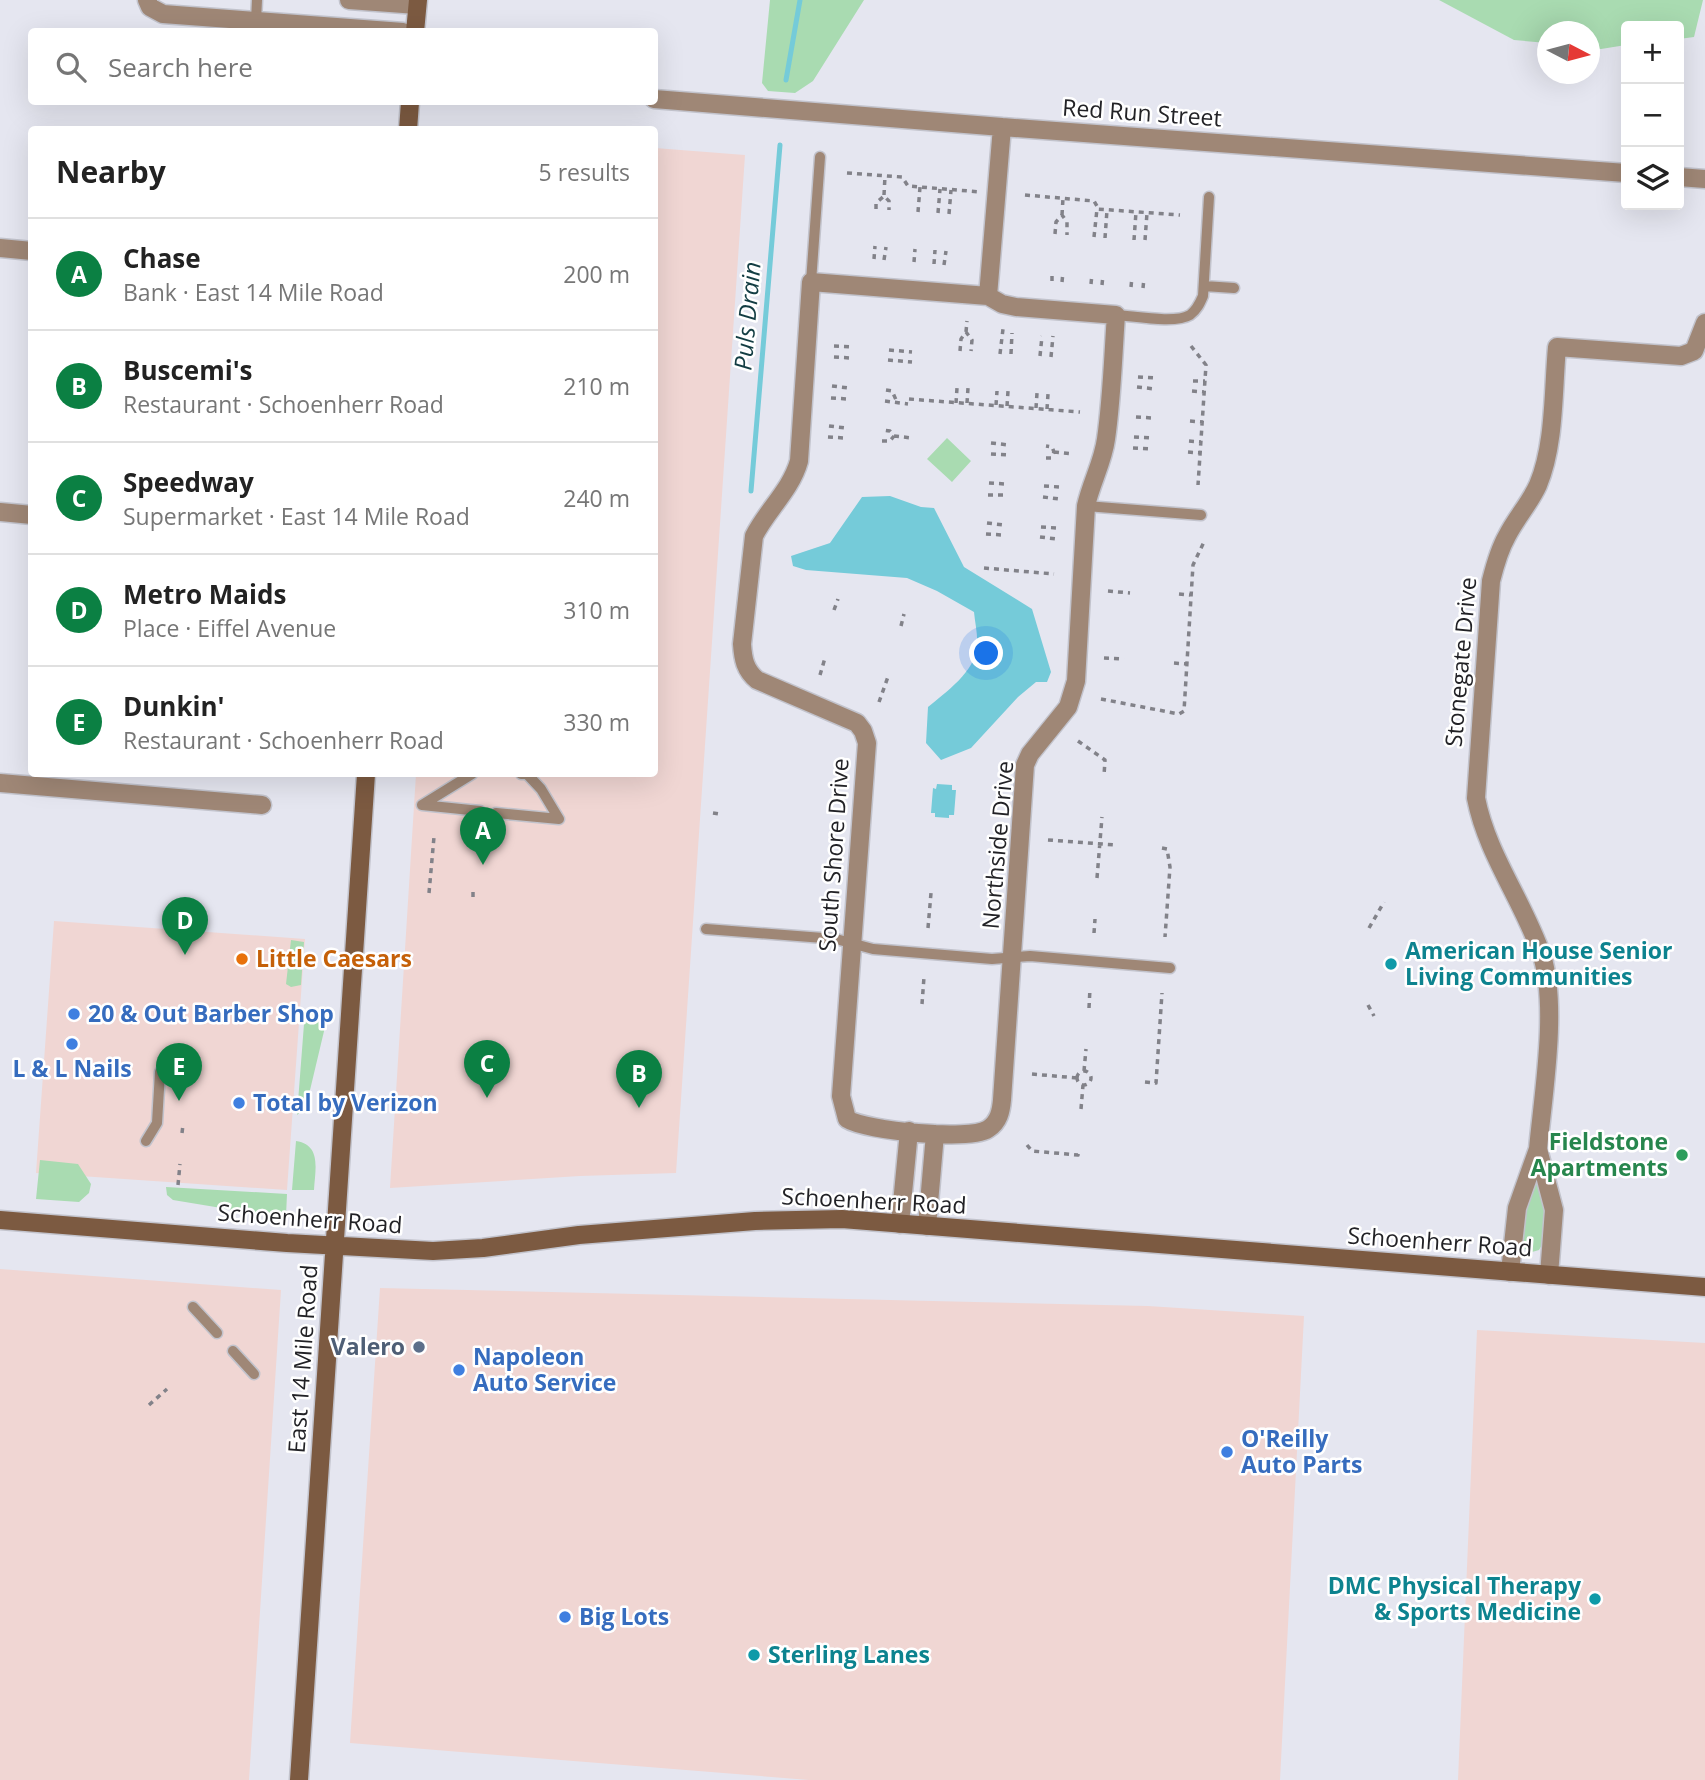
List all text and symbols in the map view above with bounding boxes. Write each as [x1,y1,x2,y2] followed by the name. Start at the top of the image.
[1537,21,1600,84] north arrow
[1621,21,1684,210] map controls
[1621,21,1684,84] button: +
[28,28,658,105] search box
[52,48,90,86] icon: search
[108,49,253,85] text: Search here
[1621,84,1684,147] button: −
[1061,90,1223,134] street label: Red Run Street
[1621,147,1684,210] button: layers
[56,151,166,192] text: Nearby
[539,156,630,188] text: 5 results
[123,240,201,276] text: Chase
[71,258,87,290] text: A
[563,258,630,290] text: 200 m
[725,260,768,372] water label: Puls Drain
[123,276,384,308] text: Bank · East 14 Mile Road
[123,352,253,388] text: Buscemi's
[71,370,87,402] text: B
[563,370,630,402] text: 210 m
[123,388,444,420] text: Restaurant · Schoenherr Road
[123,464,254,500] text: Speedway
[72,482,86,514] text: C
[563,482,630,514] text: 240 m
[123,500,470,532] text: Supermarket · East 14 Mile Road
[123,576,286,612] text: Metro Maids
[1437,576,1483,748] street label: Stonegate Drive
[70,594,88,626] text: D
[563,594,630,626] text: 310 m
[123,612,336,644] text: Place · Eiffel Avenue
[969,636,1003,670] your location
[123,688,225,724] text: Dunkin'
[73,706,85,738] text: E
[563,706,630,738] text: 330 m
[123,724,444,756] text: Restaurant · Schoenherr Road
[810,757,856,953] street label: South Shore Drive
[974,759,1020,930] street label: Northside Drive
[460,807,506,865] pin: A
[162,897,208,955] pin: D
[1405,934,1672,992] place label: American House Senior Living Communities
[256,942,412,974] place label: Little Caesars
[234,951,250,967] marker: Little Caesars
[1383,956,1399,972] marker: American House Senior Living Communities
[88,997,334,1029] place label: 20 & Out Barber Shop
[66,1006,82,1022] marker: 20 & Out Barber Shop
[64,1036,80,1052] marker: L & L Nails
[464,1040,510,1098] pin: C
[156,1043,202,1101] pin: E
[616,1050,662,1108] pin: B
[12,1052,132,1084] place label: L & L Nails
[253,1086,438,1118] place label: Total by Verizon
[231,1095,247,1111] marker: Total by Verizon
[1531,1125,1668,1183] place label: Fieldstone Apartments
[1674,1147,1690,1163] marker: Fieldstone Apartments
[781,1179,967,1221] street label: Schoenherr Road
[217,1196,404,1240] street label: Schoenherr Road
[1347,1219,1534,1263] street label: Schoenherr Road
[279,1264,325,1454] street label: East 14 Mile Road
[331,1330,405,1362] place label: Valero
[411,1339,427,1355] marker: Valero
[473,1340,616,1398] place label: Napoleon Auto Service
[451,1362,467,1378] marker: Napoleon Auto Service
[1241,1422,1362,1480] place label: O'Reilly Auto Parts
[1219,1444,1235,1460] marker: O'Reilly Auto Parts
[1328,1569,1582,1627] place label: DMC Physical Therapy & Sports Medicine
[1587,1591,1603,1607] marker: DMC Physical Therapy & Sports Medicine
[579,1600,669,1632] place label: Big Lots
[557,1609,573,1625] marker: Big Lots
[768,1638,930,1670] place label: Sterling Lanes
[746,1647,762,1663] marker: Sterling Lanes

